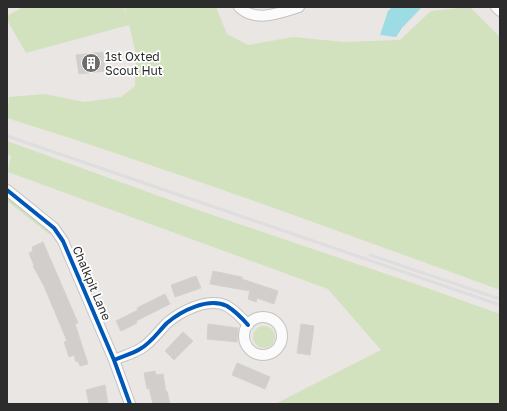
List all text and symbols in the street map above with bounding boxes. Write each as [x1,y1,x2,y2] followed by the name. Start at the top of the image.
[105,49,163,78] place label: 1st Oxted Scout Hut
[80,52,102,74] building icon: 1st Oxted Scout Hut
[70,244,114,323] street label: Chalkpit Lane

